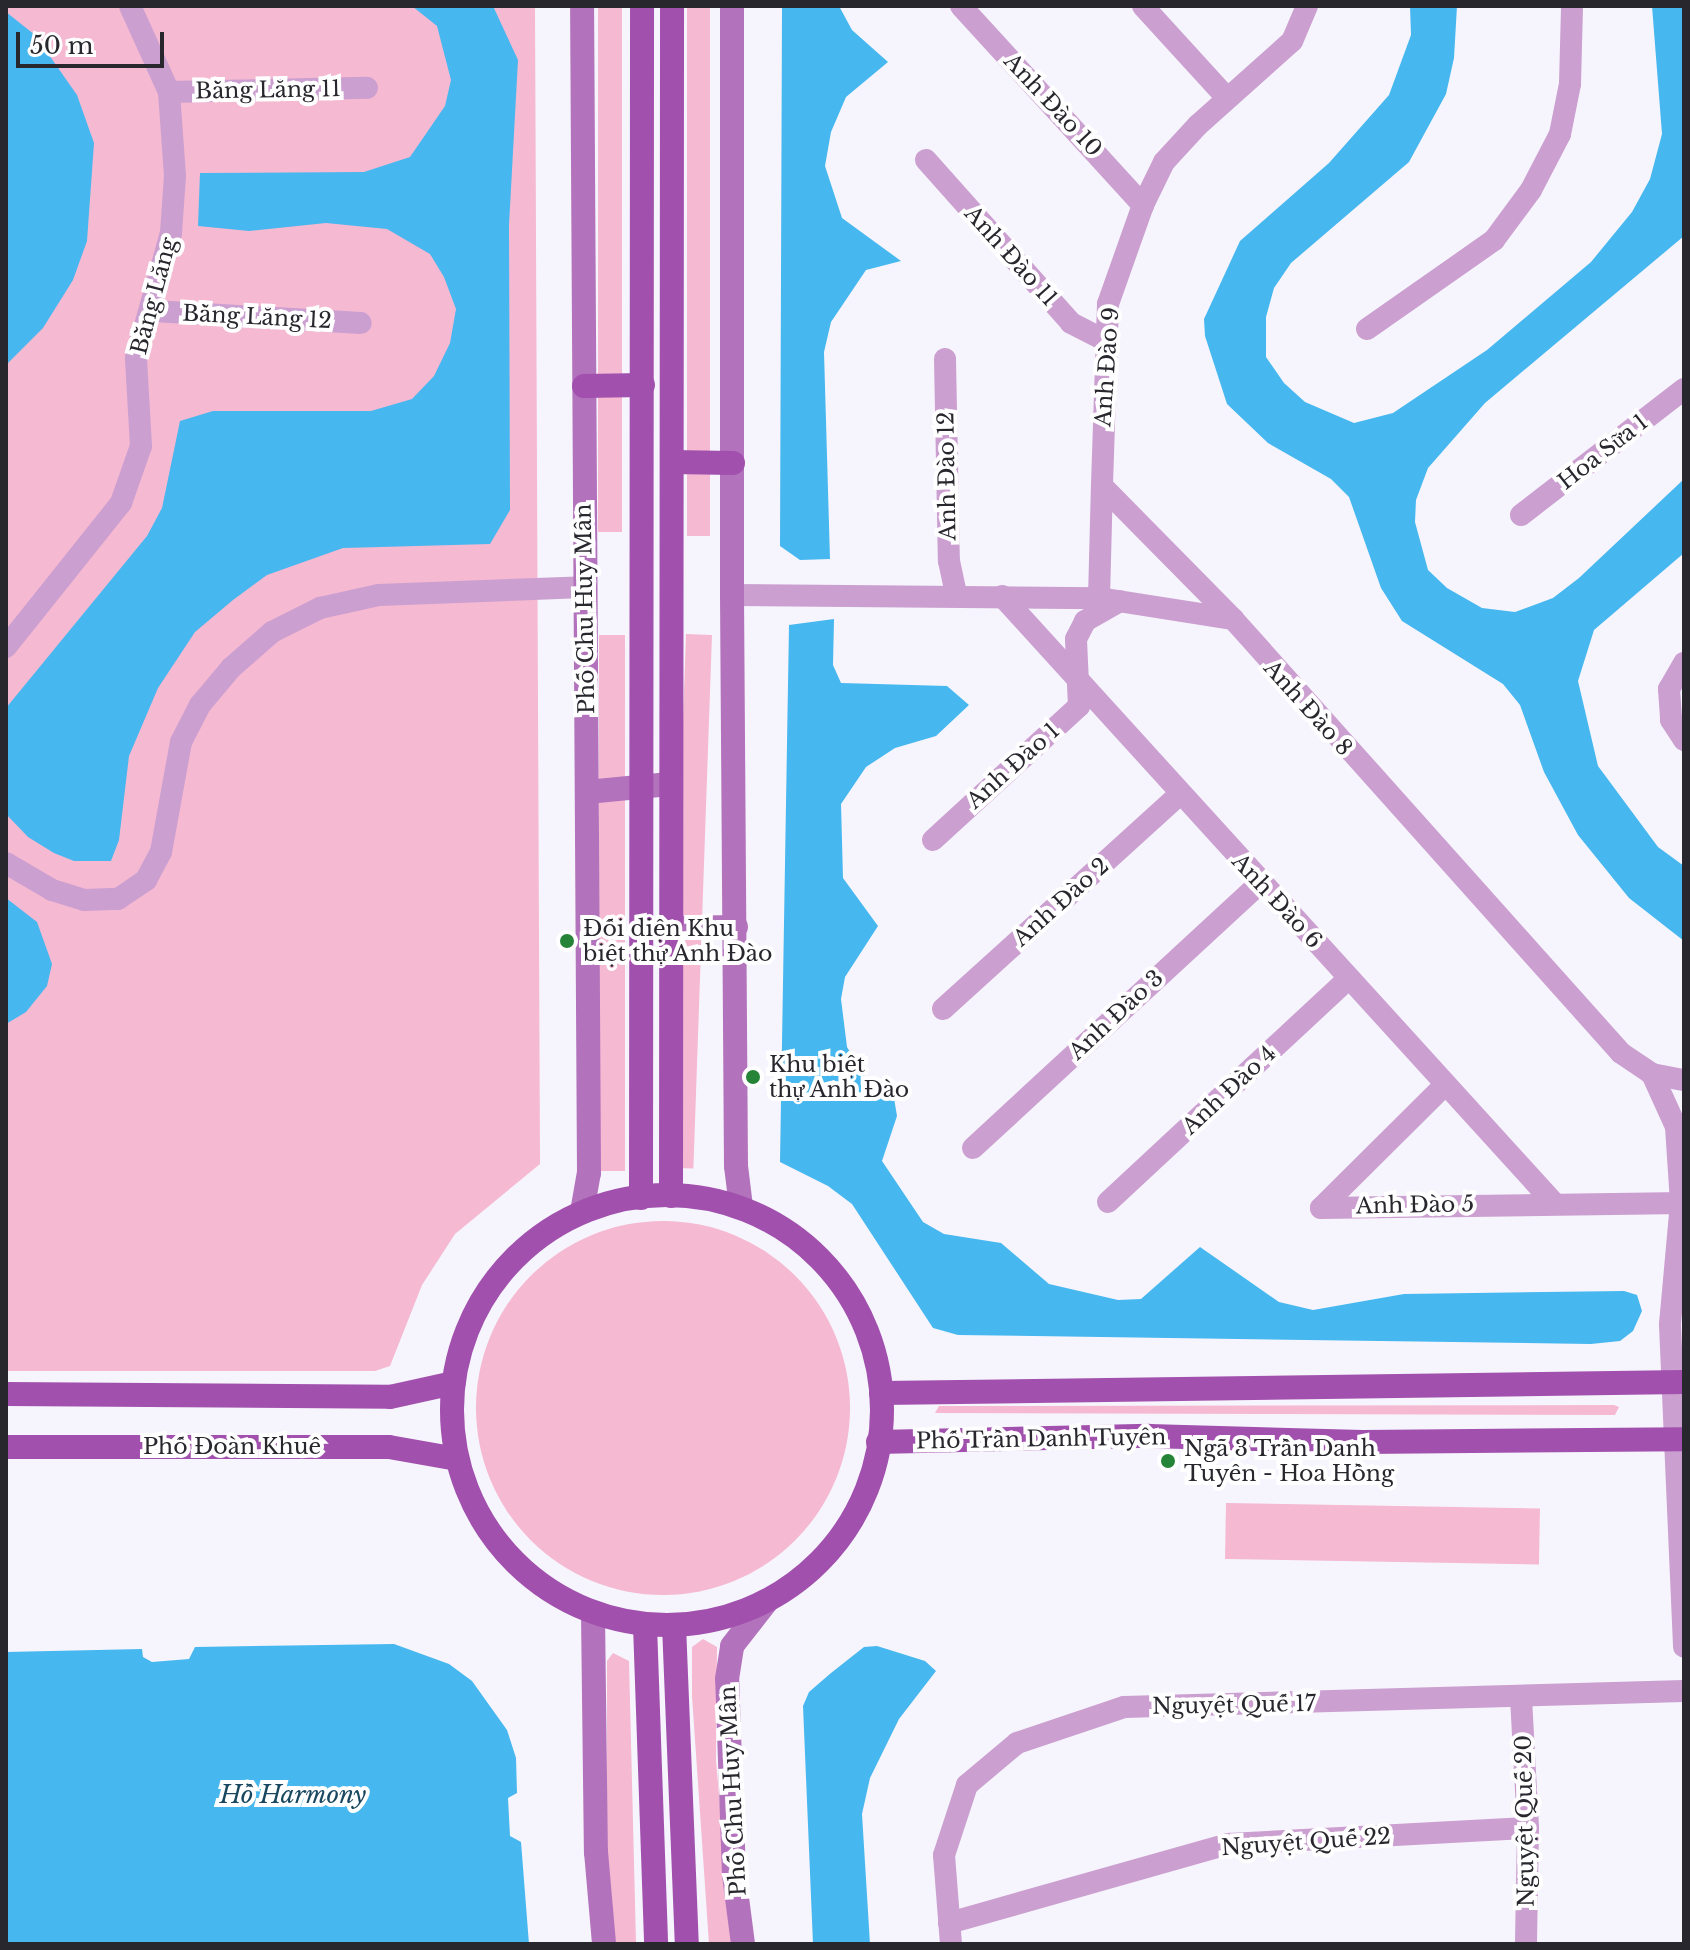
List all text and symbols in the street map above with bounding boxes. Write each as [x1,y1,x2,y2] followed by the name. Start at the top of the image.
[20,16,168,66] scale bar
[30,31,93,60] text: 50 m
[999,48,1107,162] street label: Anh Đào 10
[195,76,341,104] street label: Bằng Lăng 11
[959,201,1063,311] street label: Anh Đào 11
[126,235,182,357] street label: Bằng Lăng
[181,300,333,334] street label: Bằng Lăng 12
[1090,306,1124,428] street label: Anh Đào 9
[1553,409,1653,495] street label: Hoa Sữa 1
[933,411,961,541] street label: Anh Đào 12
[570,503,600,715] street label: Phố Chu Huy Mân
[1258,655,1358,761] street label: Anh Đào 8
[961,718,1065,814] street label: Anh Đào 1
[1226,848,1328,954] street label: Anh Đào 6
[1008,852,1114,952] street label: Anh Đào 2
[583,915,773,966] place label: Đối diện Khu biệt thự Anh Đào
[558,932,576,950] marker: Đối diện Khu biệt thự Anh Đào
[1063,965,1169,1065] street label: Anh Đào 3
[1177,1040,1281,1140] street label: Anh Đào 4
[769,1051,910,1102] place label: Khu biệt thự Anh Đào
[744,1068,762,1086] marker: Khu biệt thự Anh Đào
[1356,1191,1474,1219] street label: Anh Đào 5
[915,1424,1167,1454] street label: Phố Trần Danh Tuyên
[143,1434,321,1460] street label: Phố Đoàn Khuê
[1184,1435,1394,1486] place label: Ngã 3 Trần Danh Tuyên - Hoa Hồng
[1159,1452,1177,1470] marker: Ngã 3 Trần Danh Tuyên - Hoa Hồng
[714,1685,752,1897] street label: Phố Chu Huy Mân
[1152,1690,1316,1720] street label: Nguyệt Quế 17
[1510,1735,1540,1907] street label: Nguyệt Quế 20
[220,1781,366,1809] water label: Hồ Harmony
[1220,1823,1392,1861] street label: Nguyệt Quế 22

